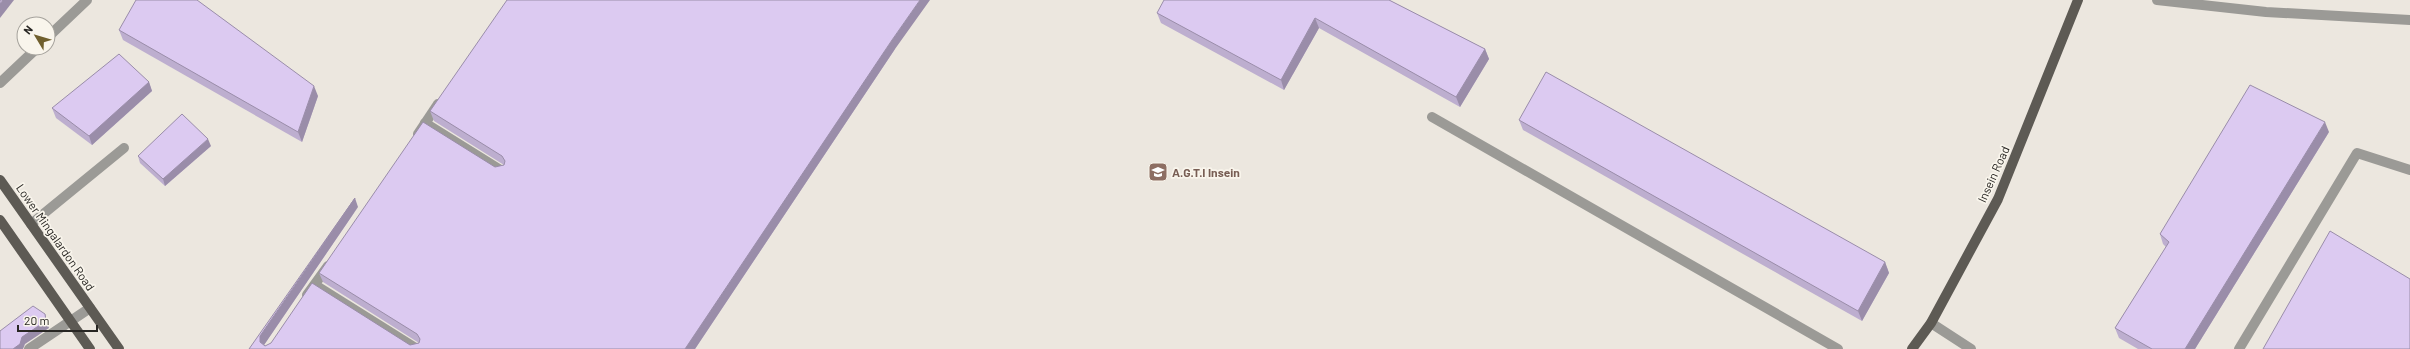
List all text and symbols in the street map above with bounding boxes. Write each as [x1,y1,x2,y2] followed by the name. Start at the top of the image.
[16,16,56,56] north arrow
[20,23,35,36] text: N
[1974,144,2012,204] street label: Insein Road
[1147,161,1169,183] school or university icon: A.G.T.I Insein
[1172,165,1240,179] place label: A.G.T.I Insein
[14,181,98,293] street label: Lower Mingalardon Road
[18,307,97,333] scale bar
[24,313,50,327] text: 20 m

